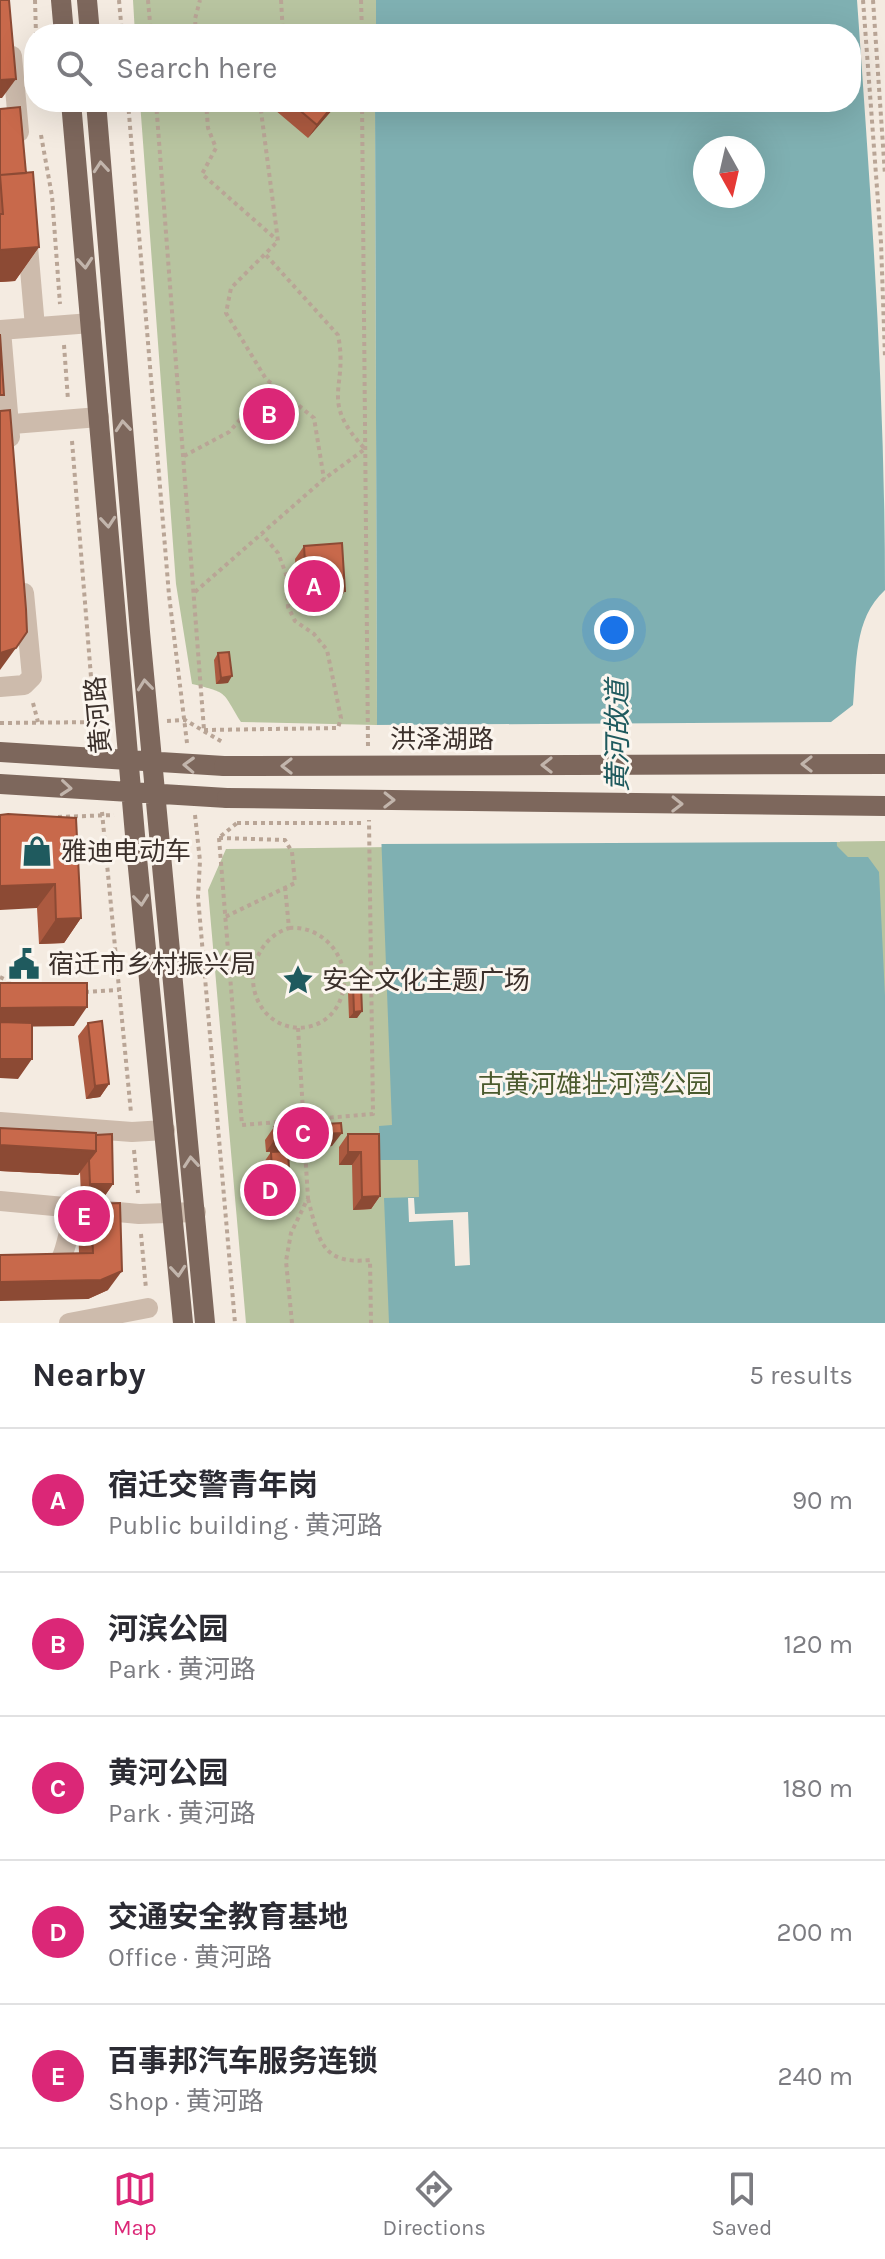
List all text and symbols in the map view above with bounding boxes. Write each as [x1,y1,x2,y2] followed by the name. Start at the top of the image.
[24,24,861,112] search box
[52,46,96,90] icon: search
[116,50,277,86] text: Search here
[693,136,765,208] north arrow
[93,160,110,173] one-way arrow
[77,257,94,270] one-way arrow
[243,384,295,444] pin: B
[115,419,132,432] one-way arrow
[99,516,116,529] one-way arrow
[288,556,340,616] pin: A
[594,610,634,650] your location
[80,675,117,755] street label: 黄河路
[601,676,634,792] water label: 黄河故道
[137,678,154,691] one-way arrow
[390,724,494,755] street label: 洪泽湖路
[800,755,813,773] one-way arrow
[182,756,195,773] one-way arrow
[540,756,553,774] one-way arrow
[280,757,293,775] one-way arrow
[60,780,73,797] one-way arrow
[383,791,396,809] one-way arrow
[671,795,684,813] one-way arrow
[20,834,54,868] shop icon: 雅迪电动车
[61,836,191,867] place label: 雅迪电动车
[133,894,150,907] one-way arrow
[7,947,41,981] public building icon: 宿迁市乡村振兴局
[48,949,256,980] place label: 宿迁市乡村振兴局
[281,963,315,997] place icon: 安全文化主题广场
[322,965,530,996] place label: 安全文化主题广场
[478,1069,712,1100] park label: 古黄河雄壮河湾公园
[277,1103,329,1163] pin: C
[183,1155,200,1168] one-way arrow
[244,1160,296,1220] pin: D
[58,1186,110,1246] pin: E
[170,1265,187,1278] one-way arrow
[32,1355,146,1395] text: Nearby
[749,1360,853,1391] text: 5 results
[108,1467,318,1503] text: 宿迁交警青年岗
[50,1485,66,1516] text: A
[792,1485,853,1516] text: 90 m
[108,1510,383,1541] text: Public building · 黄河路
[108,1611,228,1647] text: 河滨公园
[50,1629,66,1660] text: B
[783,1629,853,1660] text: 120 m
[108,1654,256,1685] text: Park · 黄河路
[108,1755,228,1791] text: 黄河公园
[50,1773,66,1804] text: C
[783,1773,853,1804] text: 180 m
[108,1798,256,1829] text: Park · 黄河路
[108,1899,348,1935] text: 交通安全教育基地
[49,1917,67,1948] text: D
[777,1917,853,1948] text: 200 m
[108,1942,272,1973] text: Office · 黄河路
[108,2043,378,2079] text: 百事邦汽车服务连锁
[50,2061,66,2092] text: E
[777,2061,853,2092] text: 240 m
[108,2086,264,2117] text: Shop · 黄河路
[113,2167,157,2241] tab: Map
[382,2167,486,2241] tab: Directions
[711,2167,772,2241] tab: Saved

